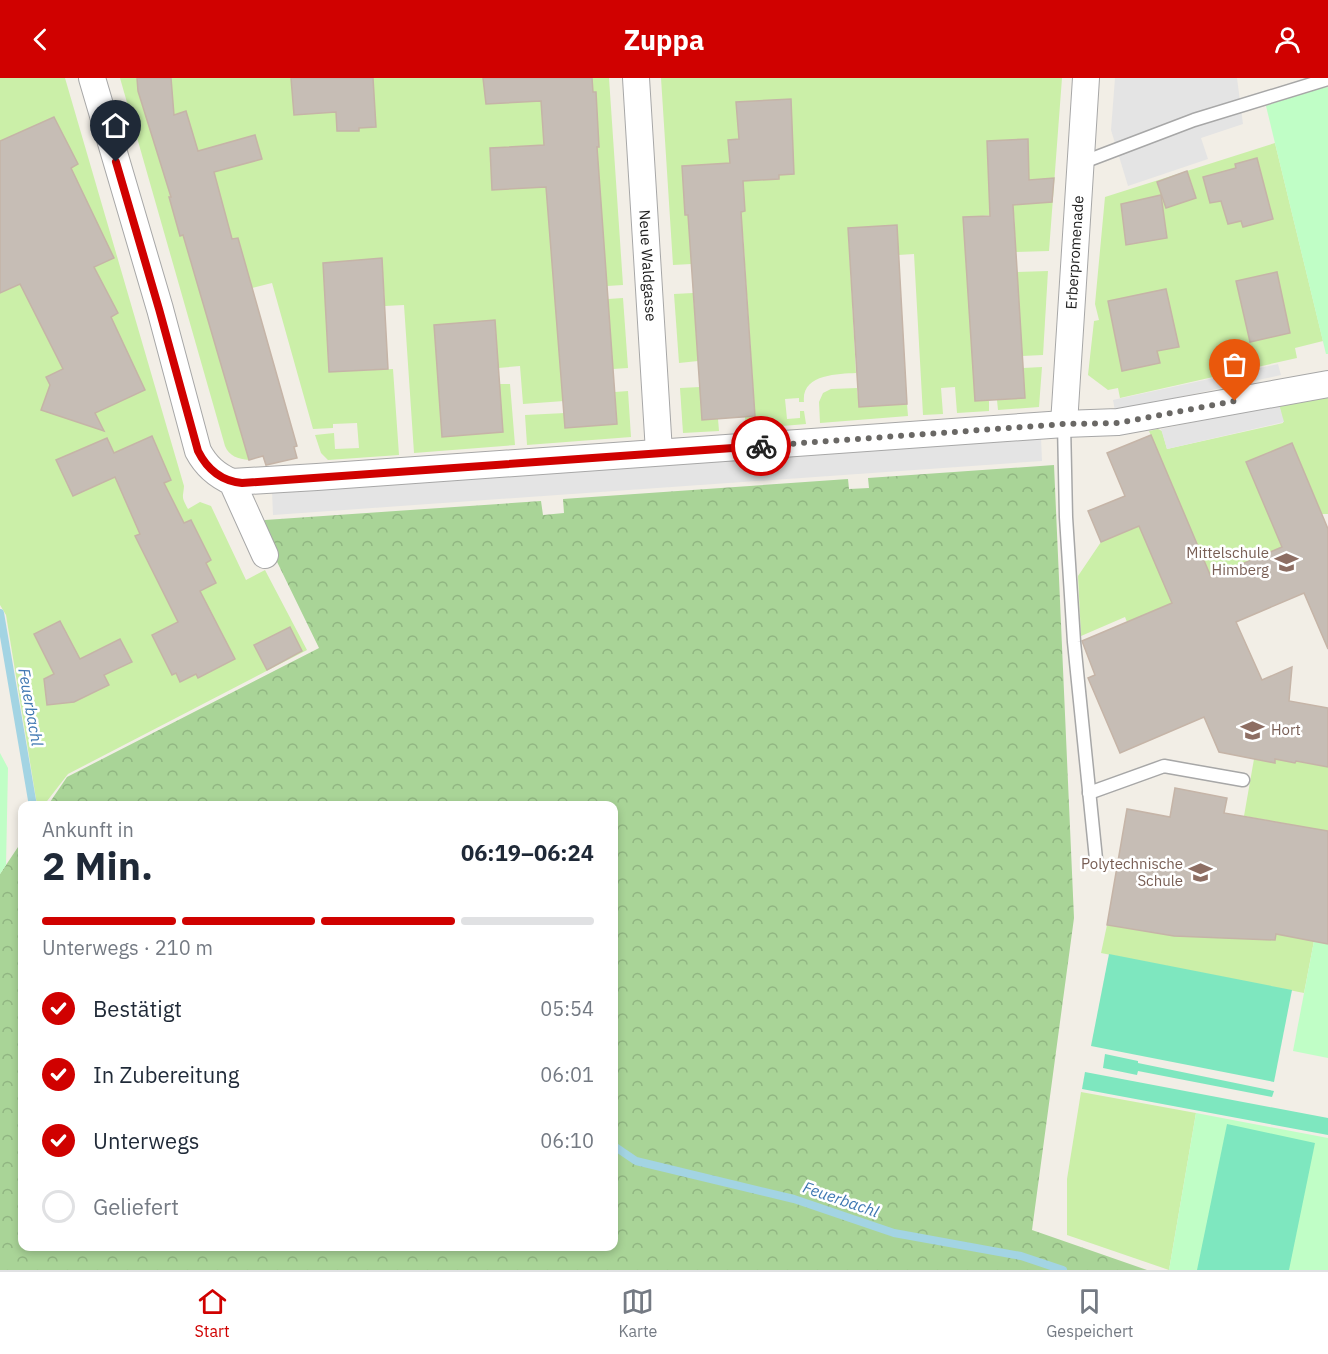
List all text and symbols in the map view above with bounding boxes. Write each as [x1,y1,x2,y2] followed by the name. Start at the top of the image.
[624,22,704,57] text: Zuppa
[24,23,57,56] icon: back
[1271,23,1304,56] icon: person
[90,100,141,162] pin
[99,109,132,142] icon: home
[1061,195,1088,310] street label: Erberpromenade
[635,209,661,322] street label: Neue Waldgasse
[1209,339,1260,401] pin
[1218,348,1251,381] icon: bag
[731,416,791,476] courier
[745,430,778,463] icon: bike
[1186,543,1269,579] place label: Mittelschule Himberg
[1274,549,1300,575] school or university icon: Mittelschule Himberg
[14,666,48,748] water label: Feuerbachl
[1240,717,1266,743] school or university icon: Hort
[1271,720,1301,739] place label: Hort
[42,816,134,843] text: Ankunft in
[461,838,594,867] text: 06:19–06:24
[42,840,153,891] text: 2 Min.
[1081,854,1183,890] place label: Polytechnische Schule
[1188,860,1214,886] school or university icon: Polytechnische Schule
[42,934,213,961] text: Unterwegs · 210 m
[42,992,75,1025] icon: check
[93,994,182,1023] text: Bestätigt
[540,995,594,1022] text: 05:54
[42,1058,75,1091] icon: check
[93,1060,239,1089] text: In Zubereitung
[540,1061,594,1088] text: 06:01
[42,1124,75,1157] icon: check
[93,1126,200,1155] text: Unterwegs
[540,1127,594,1154] text: 06:10
[800,1177,882,1222] water label: Feuerbachl
[93,1192,179,1221] text: Geliefert
[195,1285,230,1341] tab: Start
[619,1285,657,1341] tab: Karte
[1046,1285,1133,1341] tab: Gespeichert

